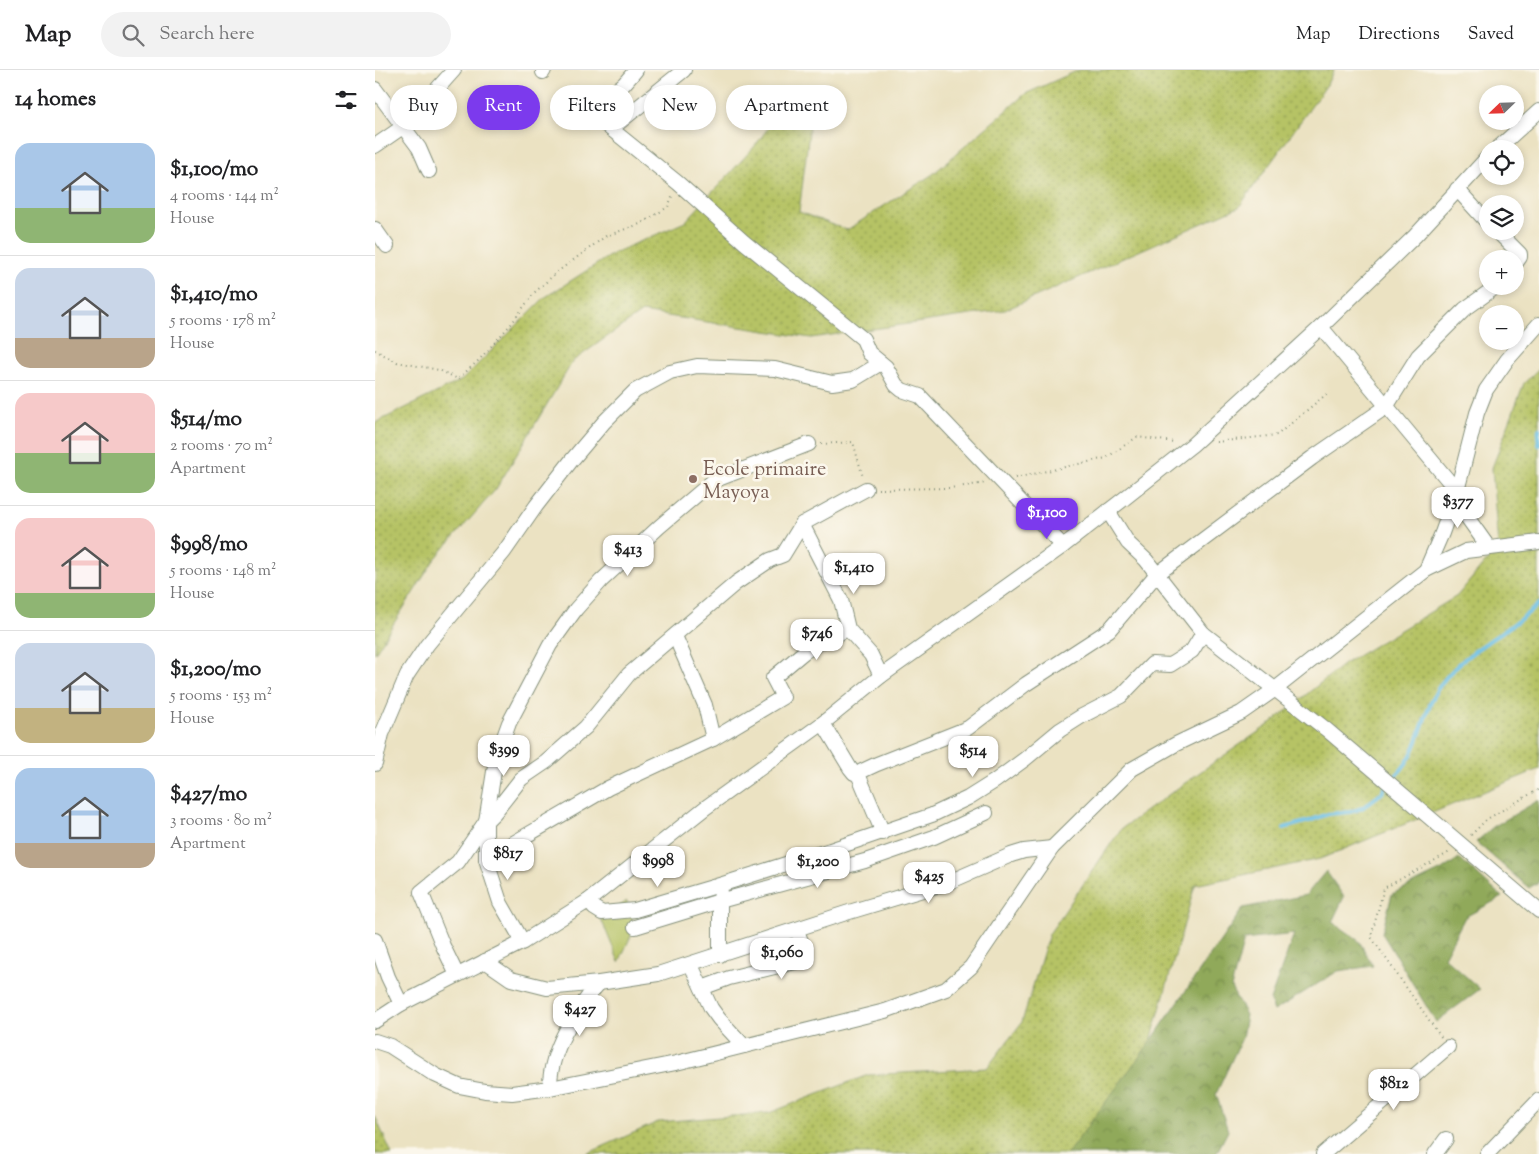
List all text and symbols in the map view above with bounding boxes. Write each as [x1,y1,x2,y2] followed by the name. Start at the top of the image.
[101,12,451,57] search box
[25,18,71,52] text: Map
[119,21,147,49] icon: search
[159,21,255,48] text: Search here
[1296,22,1331,48] text: Map
[1359,22,1440,48] text: Directions
[1468,22,1514,48] text: Saved
[15,85,96,115] text: 14 homes
[390,85,457,130] chip: Buy
[467,85,540,130] chip: Rent
[550,85,634,130] chip: Filters
[644,85,716,130] chip: New
[726,85,847,130] chip: Apartment
[1479,85,1524,130] north arrow
[1479,85,1524,350] map controls
[332,86,360,114] icon: filters
[1479,140,1524,185] button: locate
[170,155,258,185] text: $1,100/mo
[55,163,115,223] icon: home
[170,185,279,208] text: 4 rooms · 144 m²
[1479,195,1524,240] button: layers
[170,208,214,231] text: House
[1479,250,1524,295] button: +
[170,280,258,310] text: $1,410/mo
[55,288,115,348] icon: home
[1479,305,1524,350] button: −
[170,310,276,333] text: 5 rooms · 178 m²
[170,333,214,356] text: House
[170,405,242,435] text: $514/mo
[55,413,115,473] icon: home
[170,435,273,458] text: 2 rooms · 70 m²
[703,456,826,508] place label: Ecole primaire Mayoya
[170,458,246,481] text: Apartment
[687,473,699,485] marker: Ecole primaire Mayoya
[1428,486,1488,529] pin: $377
[1442,491,1474,514] text: $377
[1006,498,1088,540] pin: $1,100
[1027,502,1067,525] text: $1,100
[170,530,248,560] text: $998/mo
[598,534,658,577] pin: $413
[55,538,115,598] icon: home
[614,539,642,562] text: $413
[813,552,895,595] pin: $1,410
[834,557,874,580] text: $1,410
[170,560,276,583] text: 5 rooms · 148 m²
[170,583,214,606] text: House
[787,618,847,661] pin: $746
[801,623,833,646] text: $746
[170,655,261,685] text: $1,200/mo
[55,663,115,723] icon: home
[170,685,272,708] text: 5 rooms · 153 m²
[170,708,214,731] text: House
[474,734,534,777] pin: $399
[943,736,1003,778] pin: $514
[489,739,519,762] text: $399
[959,740,987,763] text: $514
[170,780,247,810] text: $427/mo
[55,788,115,848] icon: home
[170,810,272,833] text: 3 rooms · 80 m²
[170,833,246,856] text: Apartment
[478,838,538,881] pin: $817
[493,843,523,866] text: $817
[628,846,688,888] pin: $998
[777,846,859,889] pin: $1,200
[642,850,674,873] text: $998
[797,851,839,874] text: $1,200
[899,862,959,904] pin: $425
[914,866,944,889] text: $425
[741,938,823,980] pin: $1,060
[761,942,803,965] text: $1,060
[550,994,610,1037] pin: $427
[564,999,596,1022] text: $427
[1364,1068,1424,1111] pin: $812
[1379,1073,1409,1096] text: $812

